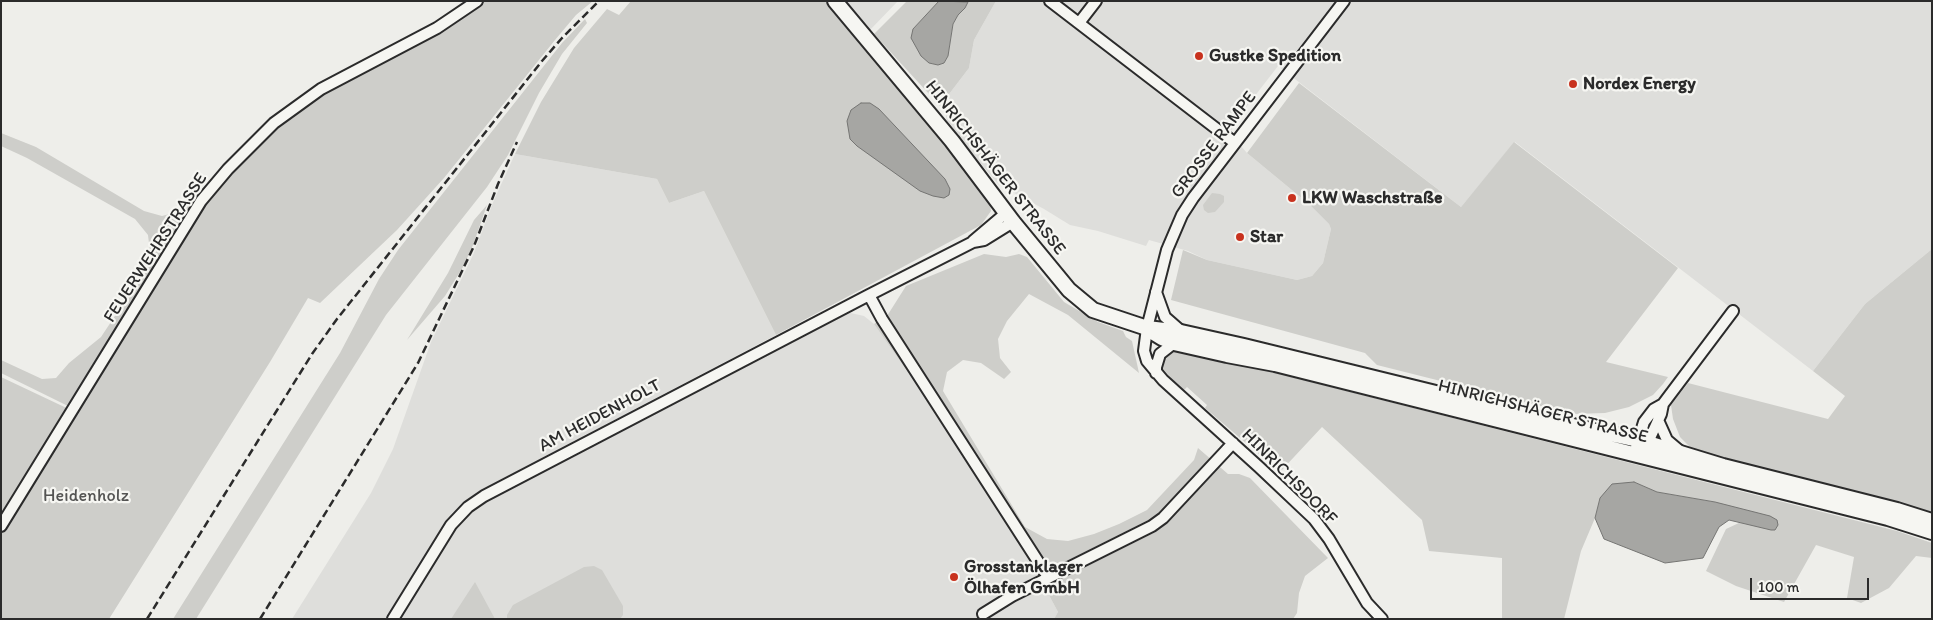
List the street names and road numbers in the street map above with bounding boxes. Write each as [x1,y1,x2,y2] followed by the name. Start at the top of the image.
[920,76,1070,260] street label: HINRICHSHÄGER STRASSE
[1167,87,1261,203] street label: GROSSE RAMPE
[99,169,213,327] street label: FEUERWEHRSTRASSE
[535,375,665,457] street label: AM HEIDENHOLT
[1436,375,1650,449] street label: HINRICHSHÄGER STRASSE
[1237,425,1341,529] street label: HINRICHSDORF

